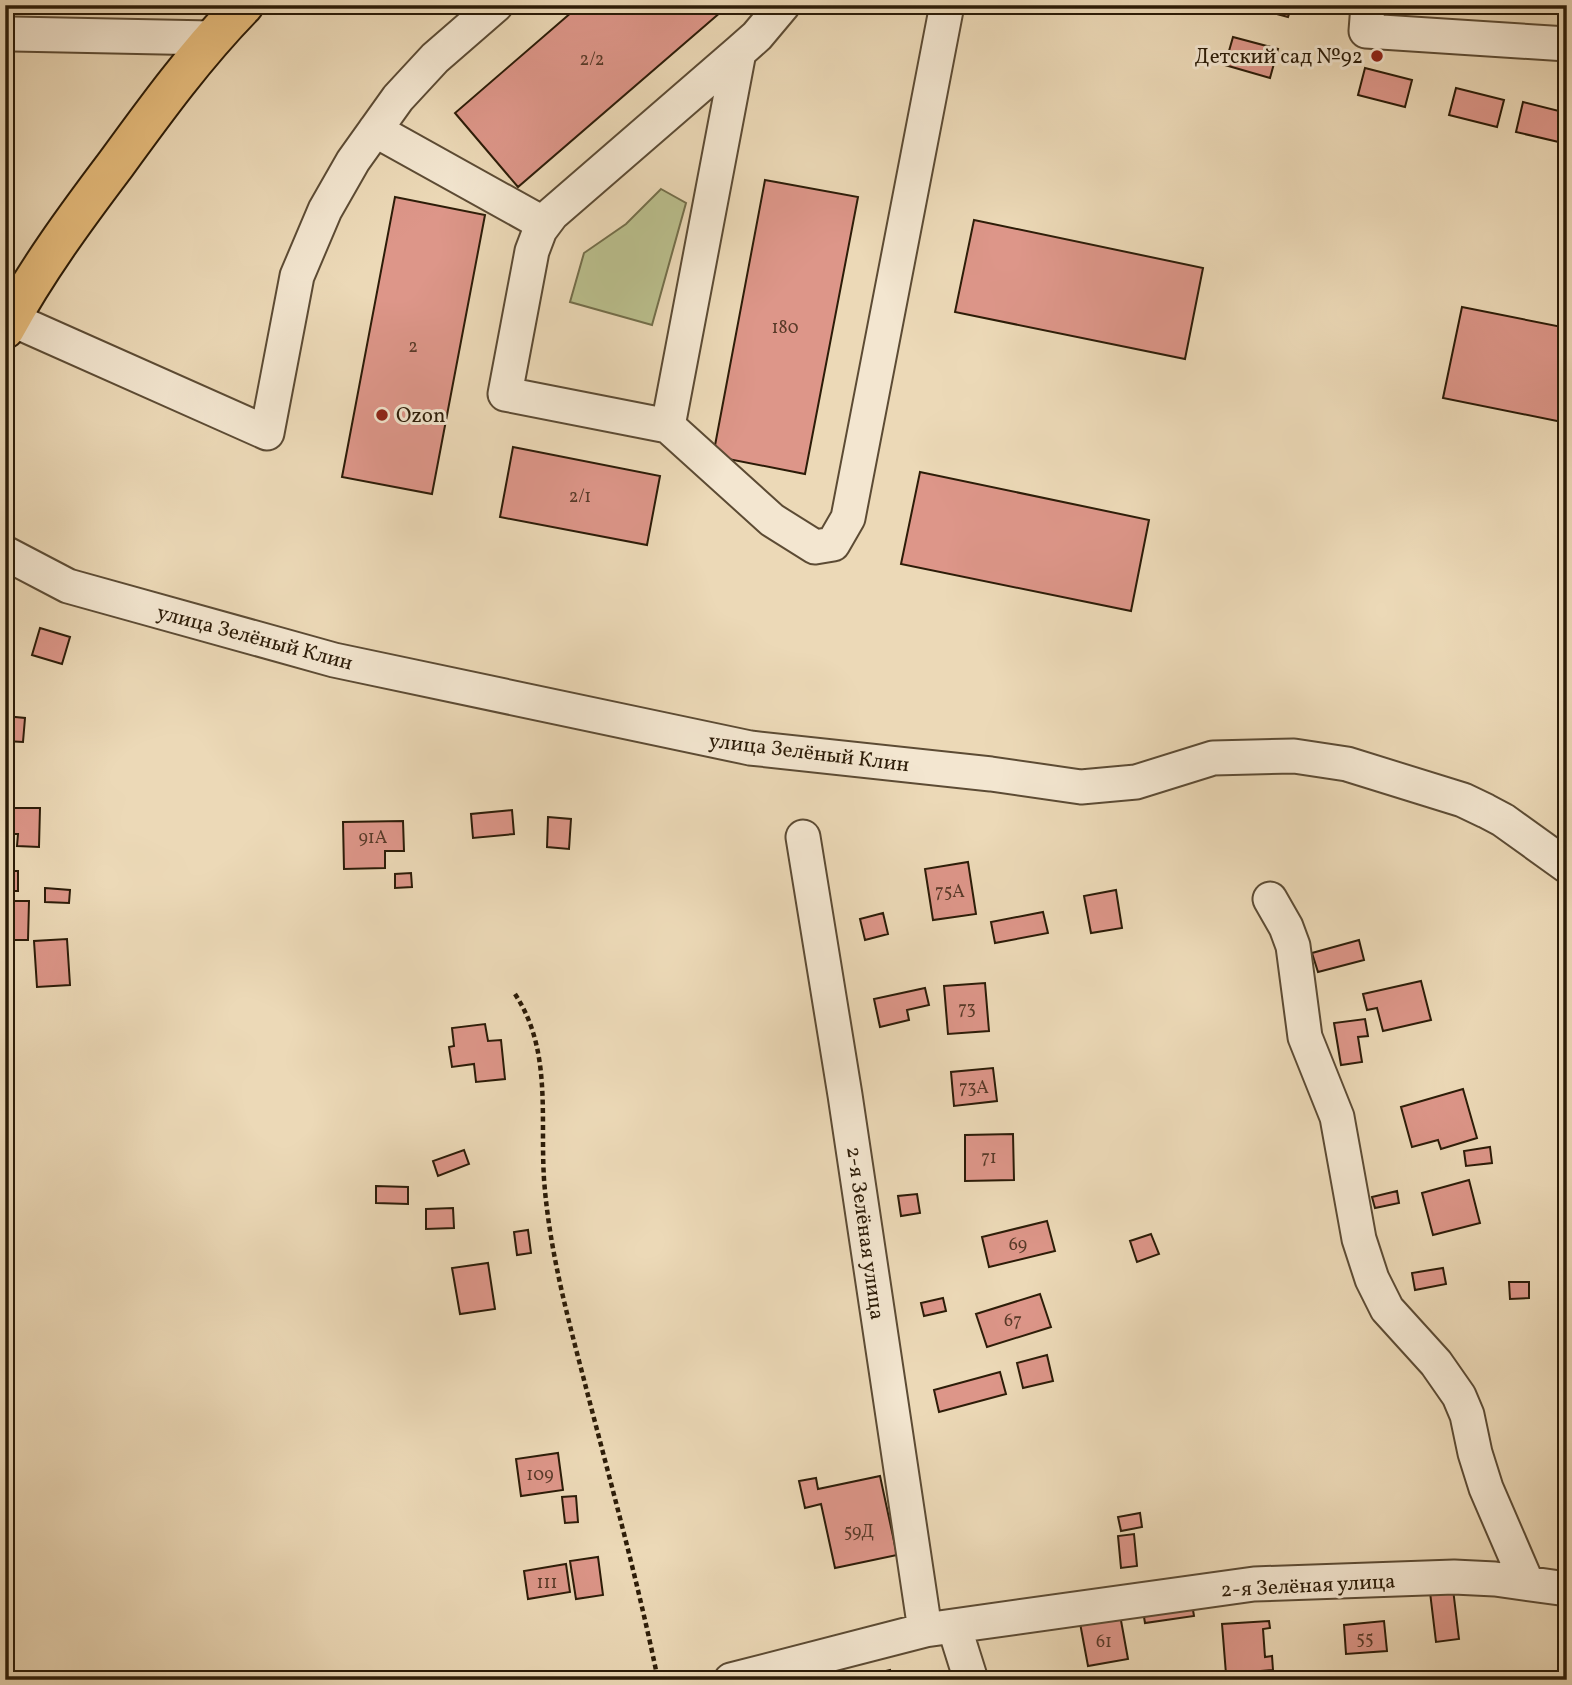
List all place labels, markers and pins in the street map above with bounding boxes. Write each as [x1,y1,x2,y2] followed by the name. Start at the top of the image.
[1194,43,1363,72] place label: Детский сад №92
[1369,48,1385,64] marker: Детский сад №92
[396,402,446,431] place label: Ozon
[374,407,390,423] marker: Ozon

